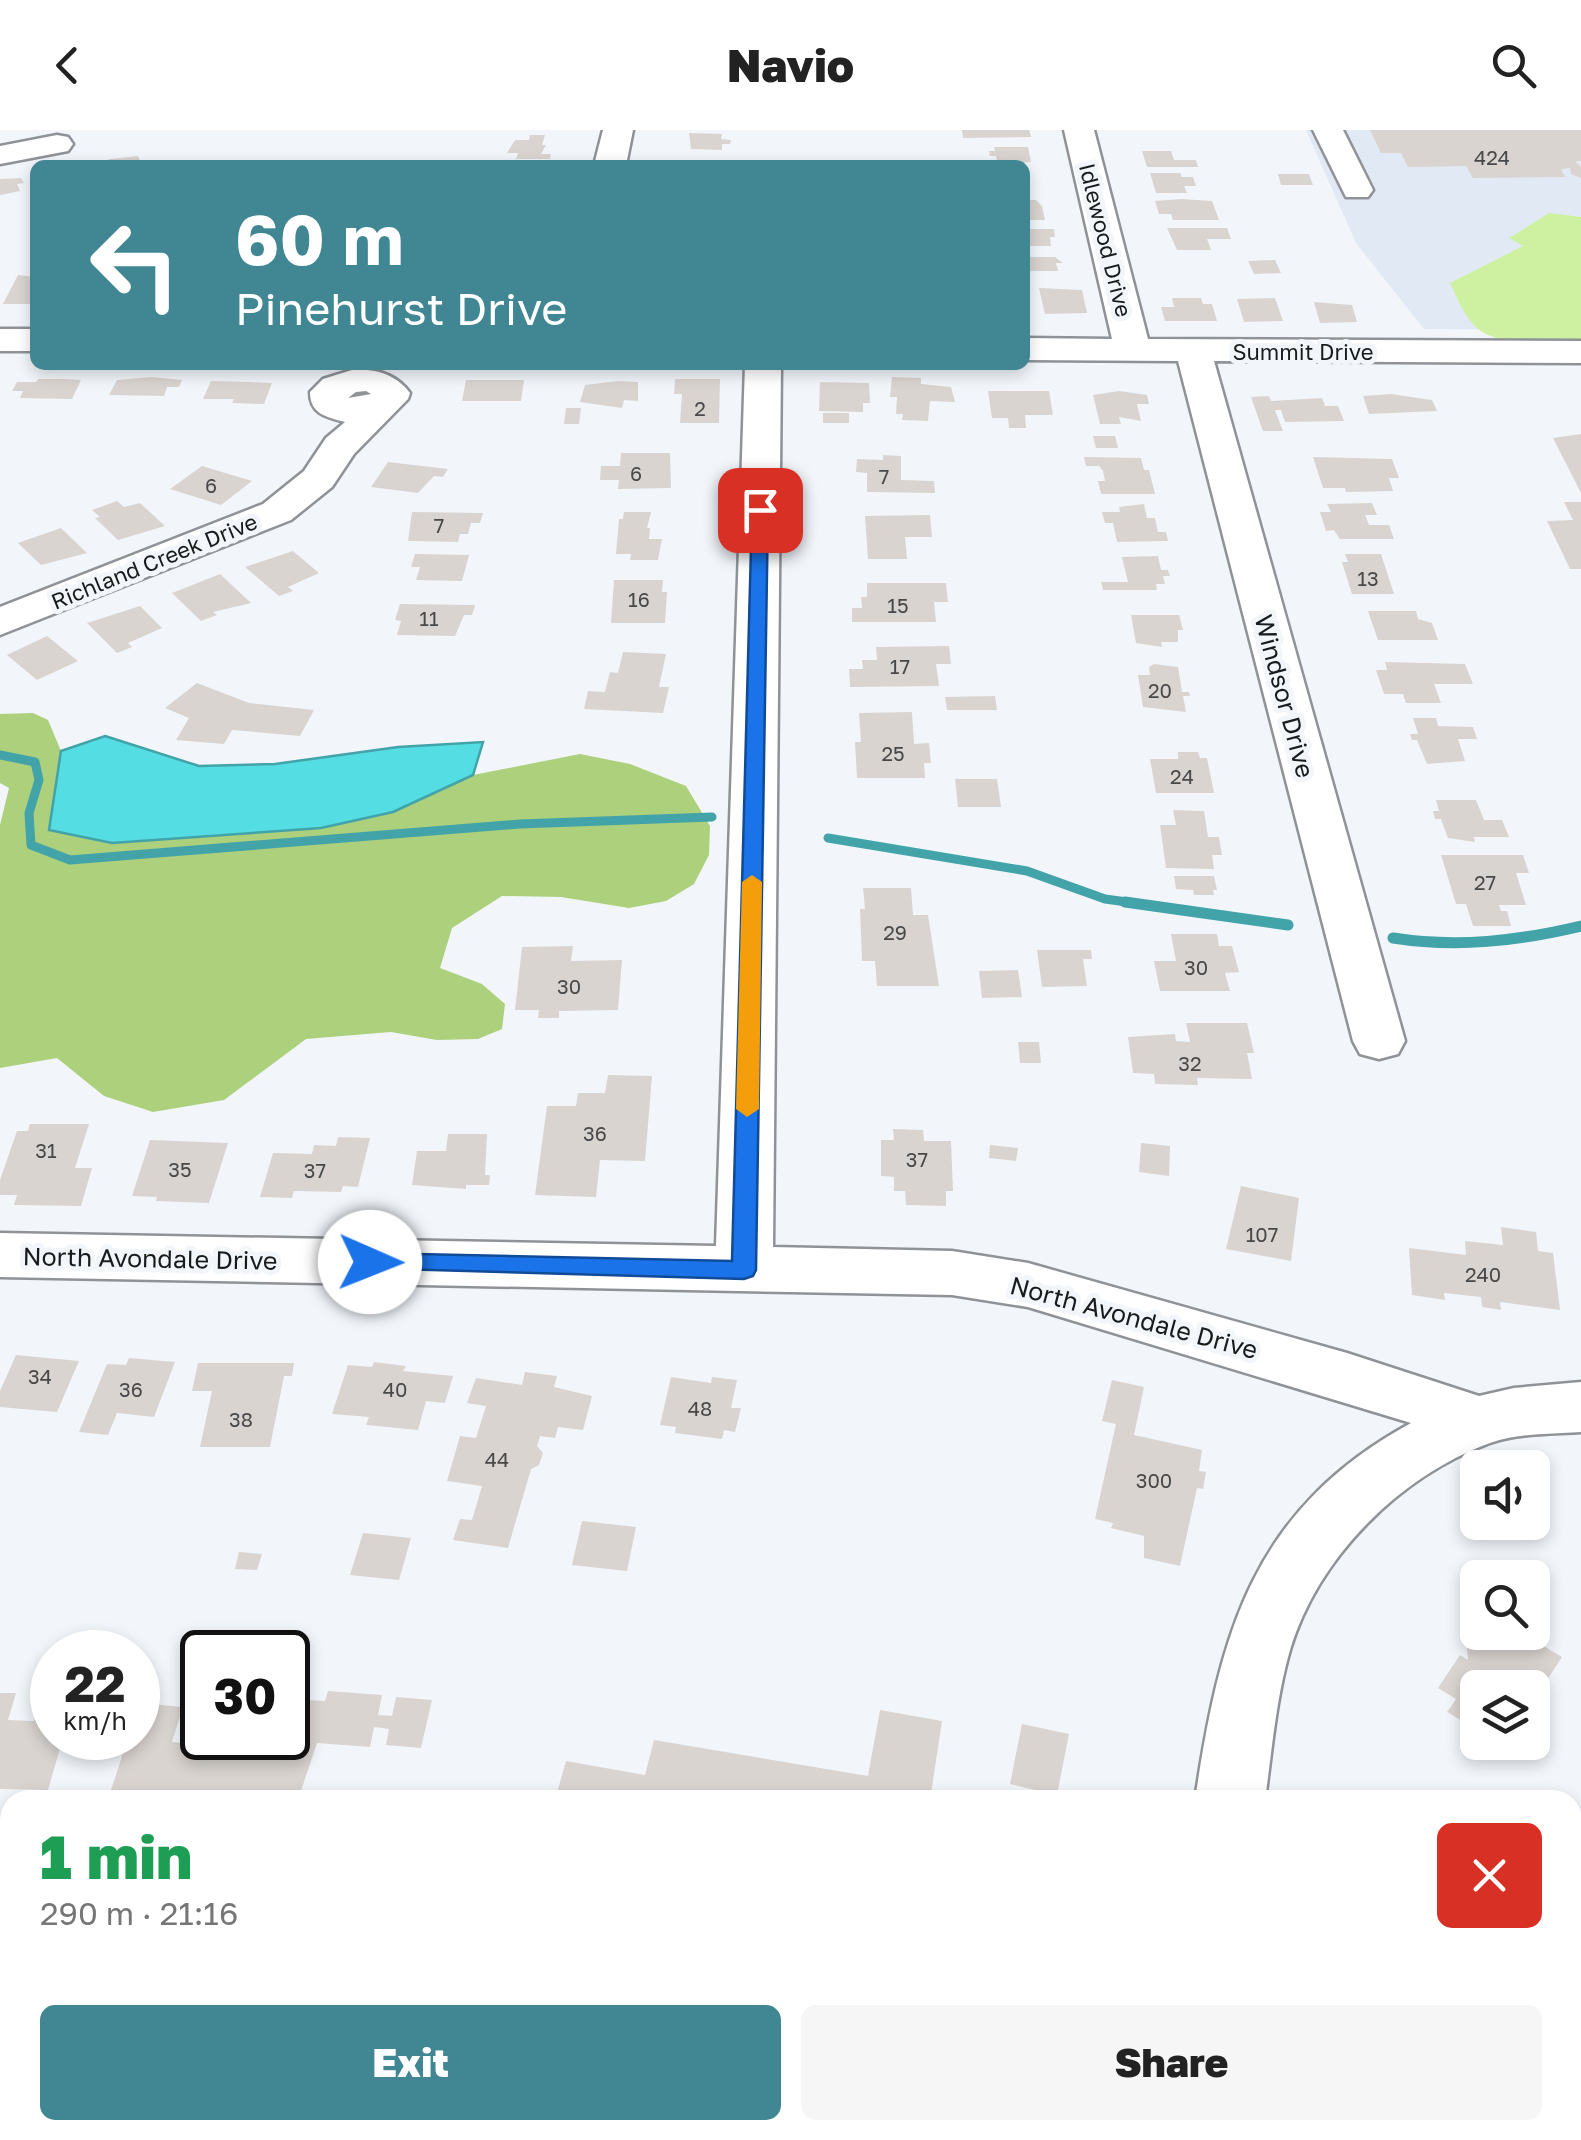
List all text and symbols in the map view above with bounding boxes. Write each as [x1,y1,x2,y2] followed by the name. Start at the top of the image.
[40,38,95,93] icon: back
[727,38,854,92] text: Navio
[1486,38,1541,93] icon: search
[1474,145,1510,169] house number: 424
[1074,160,1138,320] street label: Idlewood Drive
[235,196,404,280] text: 60 m
[70,200,200,330] icon: left
[235,281,567,335] text: Pinehurst Drive
[1232,338,1374,365] street label: Summit Drive
[694,396,706,420] house number: 2
[630,461,642,485] house number: 6
[879,464,889,488] house number: 7
[718,468,803,553] pin
[205,473,217,497] house number: 6
[733,483,788,538] icon: arrive
[47,507,261,615] street label: Richland Creek Drive
[434,513,444,537] house number: 7
[1357,566,1379,590] house number: 13
[628,587,650,611] house number: 16
[887,593,909,617] house number: 15
[419,606,439,630] house number: 11
[1248,611,1322,781] street label: Windsor Drive
[890,654,910,678] house number: 17
[1148,678,1172,702] house number: 20
[881,741,905,765] house number: 25
[1170,764,1194,788] house number: 24
[1474,870,1496,894] house number: 27
[883,920,907,944] house number: 29
[1184,955,1208,979] house number: 30
[557,974,581,998] house number: 30
[1178,1051,1202,1075] house number: 32
[583,1121,607,1145] house number: 36
[35,1138,57,1162] house number: 31
[906,1147,928,1171] house number: 37
[168,1157,192,1181] house number: 35
[304,1158,326,1182] house number: 37
[318,1210,422,1314] position arrow
[1246,1222,1278,1246] house number: 107
[22,1240,278,1276] street label: North Avondale Drive
[1465,1262,1501,1286] house number: 240
[1007,1269,1261,1365] street label: North Avondale Drive
[28,1364,52,1388] house number: 34
[119,1377,143,1401] house number: 36
[383,1377,407,1401] house number: 40
[688,1396,712,1420] house number: 48
[229,1407,253,1431] house number: 38
[485,1447,509,1471] house number: 44
[1460,1450,1550,1760] map controls
[1460,1450,1550,1540] button: sound
[1136,1468,1172,1492] house number: 300
[1460,1560,1550,1650] button: search
[180,1630,310,1760] speed limit sign: 30
[64,1653,125,1713] text: 22
[1460,1670,1550,1760] button: layers
[63,1705,127,1736] text: km/h
[40,1820,192,1892] text: 1 min
[1437,1823,1542,1928] button: close
[40,1894,238,1932] text: 290 m · 21:16
[40,2005,781,2120] button: Exit
[801,2005,1542,2120] button: Share

